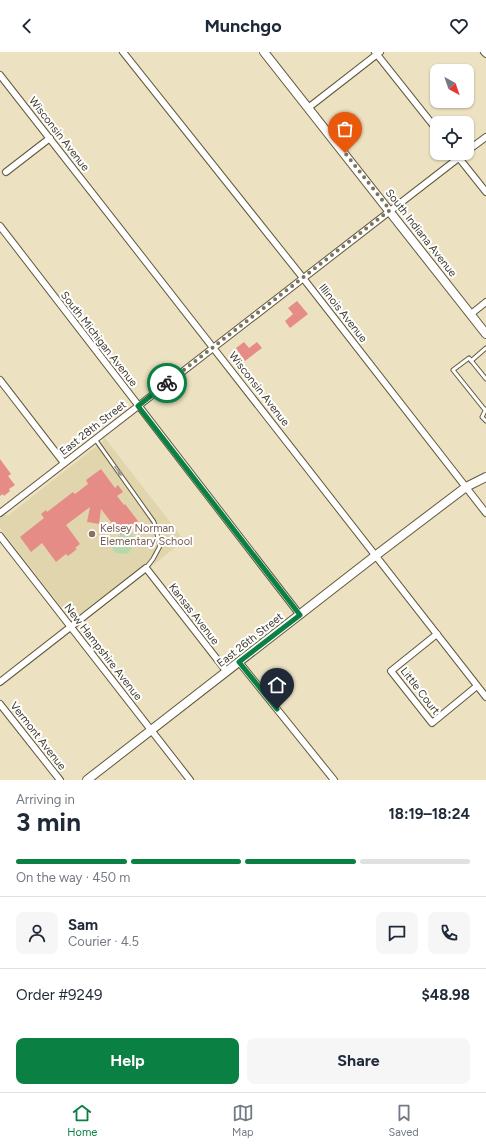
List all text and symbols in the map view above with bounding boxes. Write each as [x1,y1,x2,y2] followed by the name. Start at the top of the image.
[16,15,38,37] icon: back
[204,15,282,37] text: Munchgo
[448,15,470,37] icon: heart
[430,64,474,108] north arrow
[430,64,474,160] map controls
[26,94,92,174] street label: Wisconsin Avenue
[328,112,362,153] pin
[430,116,474,160] button: locate
[334,118,356,140] icon: bag
[383,187,459,279] street label: South Indiana Avenue
[316,281,370,345] street label: Illinois Avenue
[58,289,140,389] street label: South Michigan Avenue
[226,349,292,429] street label: Wisconsin Avenue
[147,363,187,403] courier
[156,372,178,394] icon: bike
[57,398,129,458] street label: East 28th Street
[114,466,122,476] one-way arrow
[100,522,192,548] place label: Kelsey Norman Elementary School
[87,529,97,539] marker: Kelsey Norman Elementary School
[166,581,222,647] street label: Kansas Avenue
[61,601,145,703] street label: New Hampshire Avenue
[214,610,286,670] street label: East 26th Street
[398,665,442,717] street label: Little Court
[260,668,294,709] pin
[266,674,288,696] icon: home
[7,699,69,773] street label: Vermont Avenue
[16,792,75,807] text: Arriving in
[388,805,470,823] text: 18:19–18:24
[16,806,81,838] text: 3 min
[16,870,130,885] text: On the way · 450 m
[16,912,58,954] button: person
[376,912,418,954] button: chat
[428,912,470,954] button: phone
[68,916,98,934] text: Sam
[68,934,139,949] text: Courier · 4.5
[16,986,103,1004] text: Order #9249
[421,986,470,1004] text: $48.98
[16,1038,239,1084] button: Help
[247,1038,470,1084] button: Share
[67,1102,97,1139] tab: Home
[232,1102,254,1139] tab: Map
[388,1102,419,1139] tab: Saved

